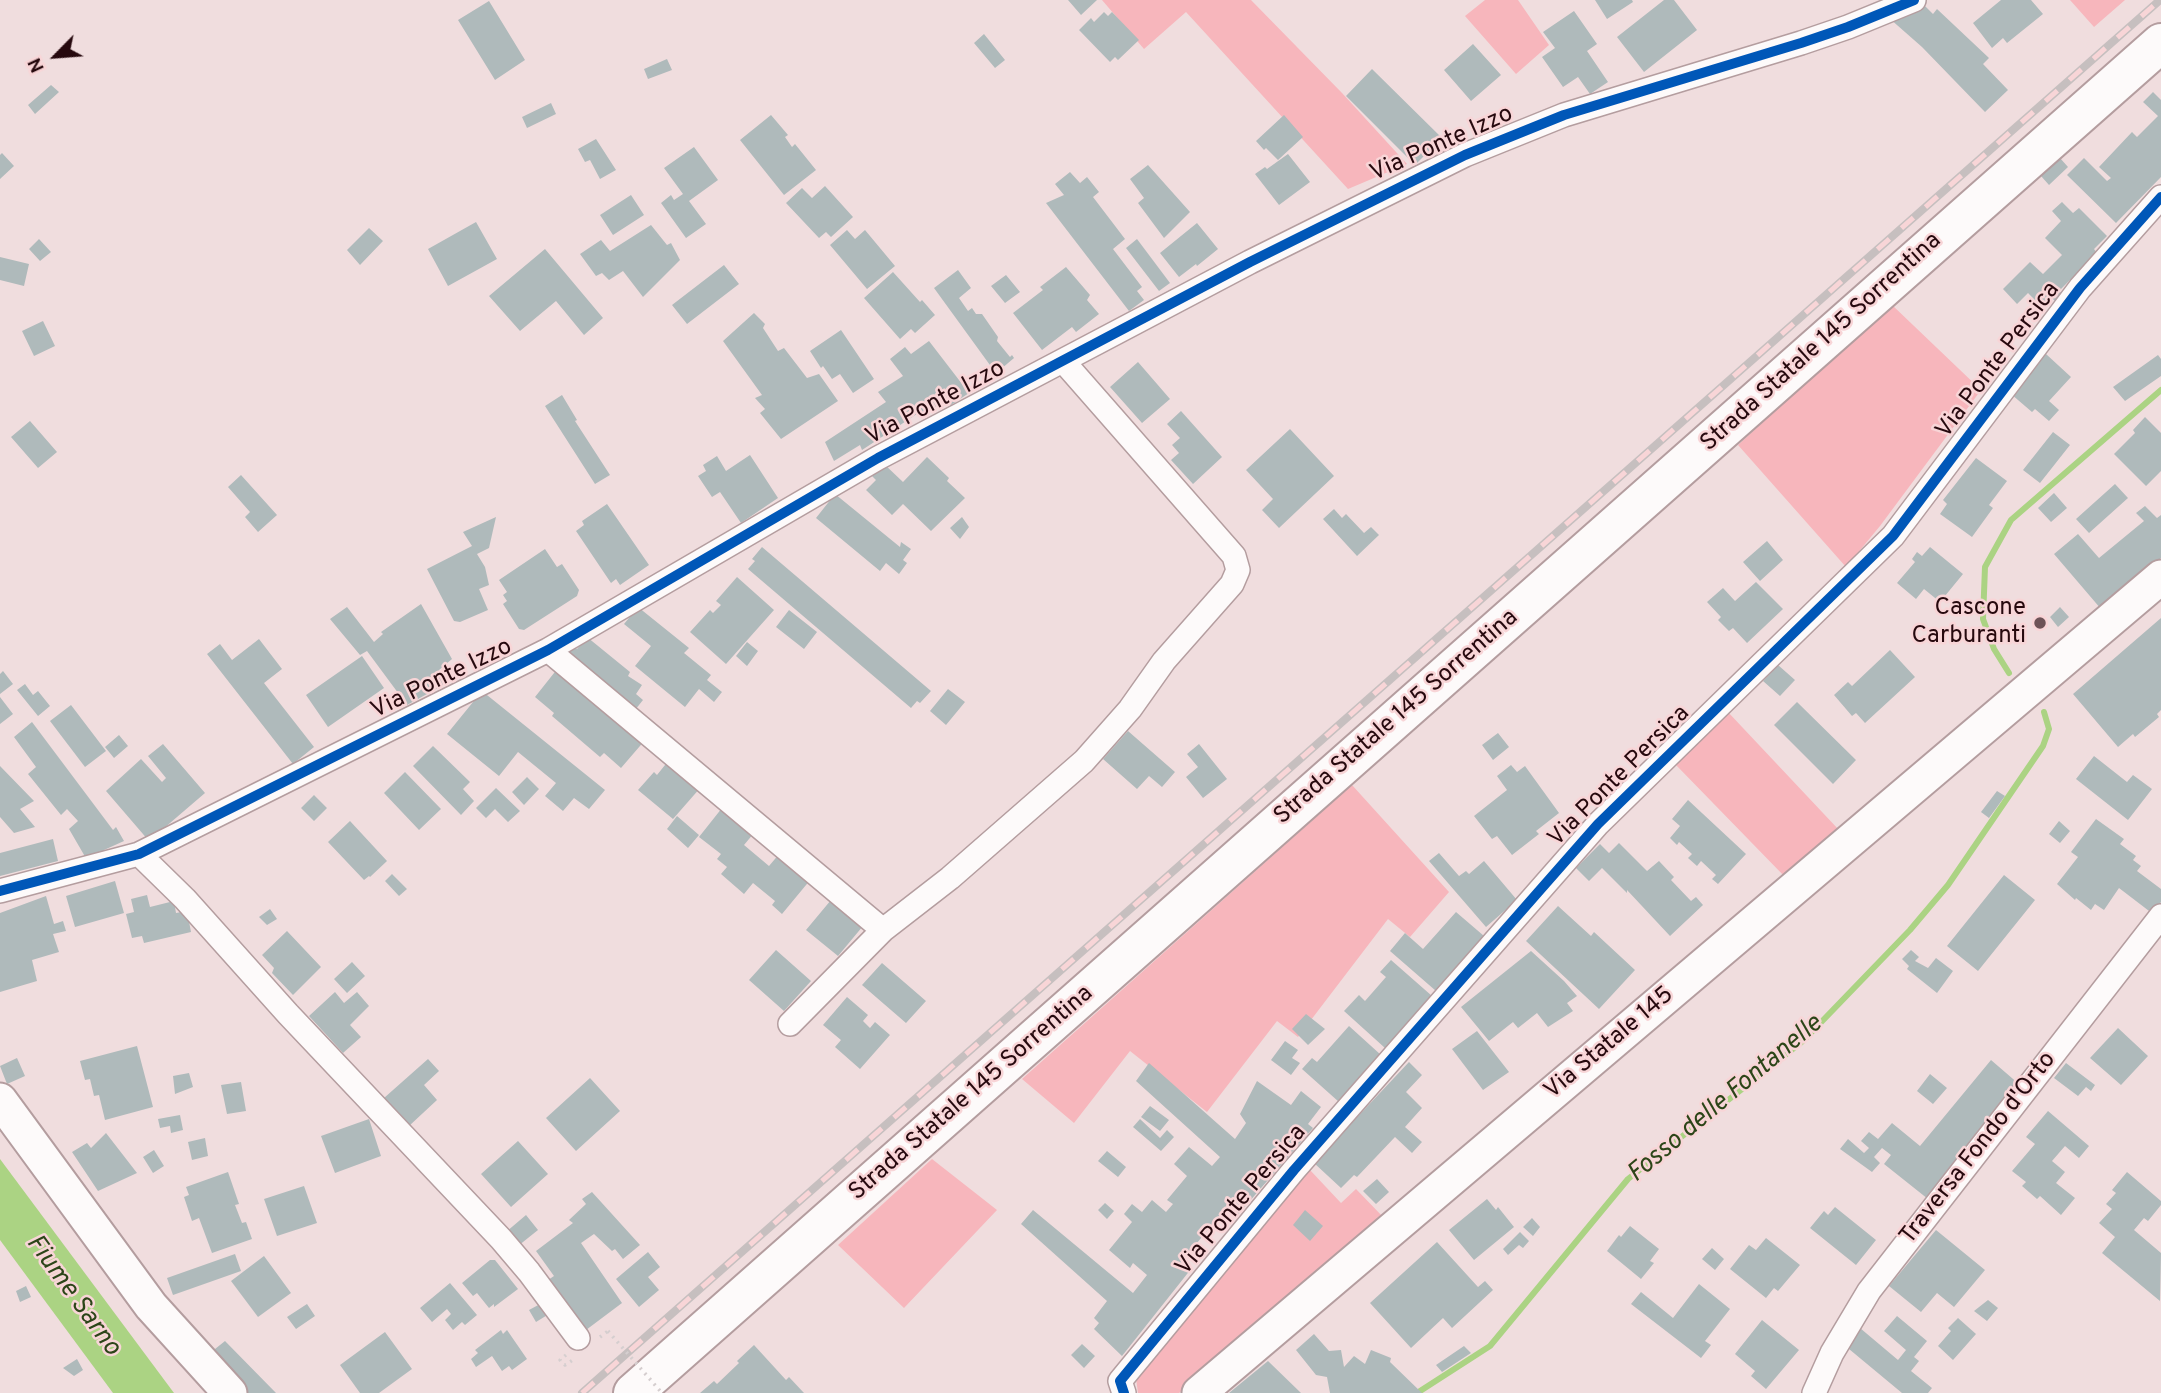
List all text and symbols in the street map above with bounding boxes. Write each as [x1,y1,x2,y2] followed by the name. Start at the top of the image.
[21,21,91,91] north arrow
[23,54,51,76] text: N
[1366,101,1518,189] street label: Via Ponte Izzo
[1696,227,1948,459] street label: Strada Statale 145 Sorrentina
[1931,277,2067,445] street label: Via Ponte Persica
[862,355,1010,453] street label: Via Ponte Izzo
[1912,595,2026,651] place label: Cascone Carburanti
[1269,604,1525,832] street label: Strada Statale 145 Sorrentina
[2032,615,2048,631] marker: Cascone Carburanti
[367,633,517,727] street label: Via Ponte Izzo
[1543,700,1697,854] street label: Via Ponte Persica
[844,980,1100,1208] street label: Strada Statale 145 Sorrentina
[1540,982,1680,1106] street label: Via Statale 145
[1622,1009,1830,1191] water label: Fosso delle Fontanelle
[1895,1047,2063,1251] street label: Traversa Fondo d'Orto
[1170,1120,1314,1282] street label: Via Ponte Persica
[18,1230,126,1362] water label: Fiume Sarno

